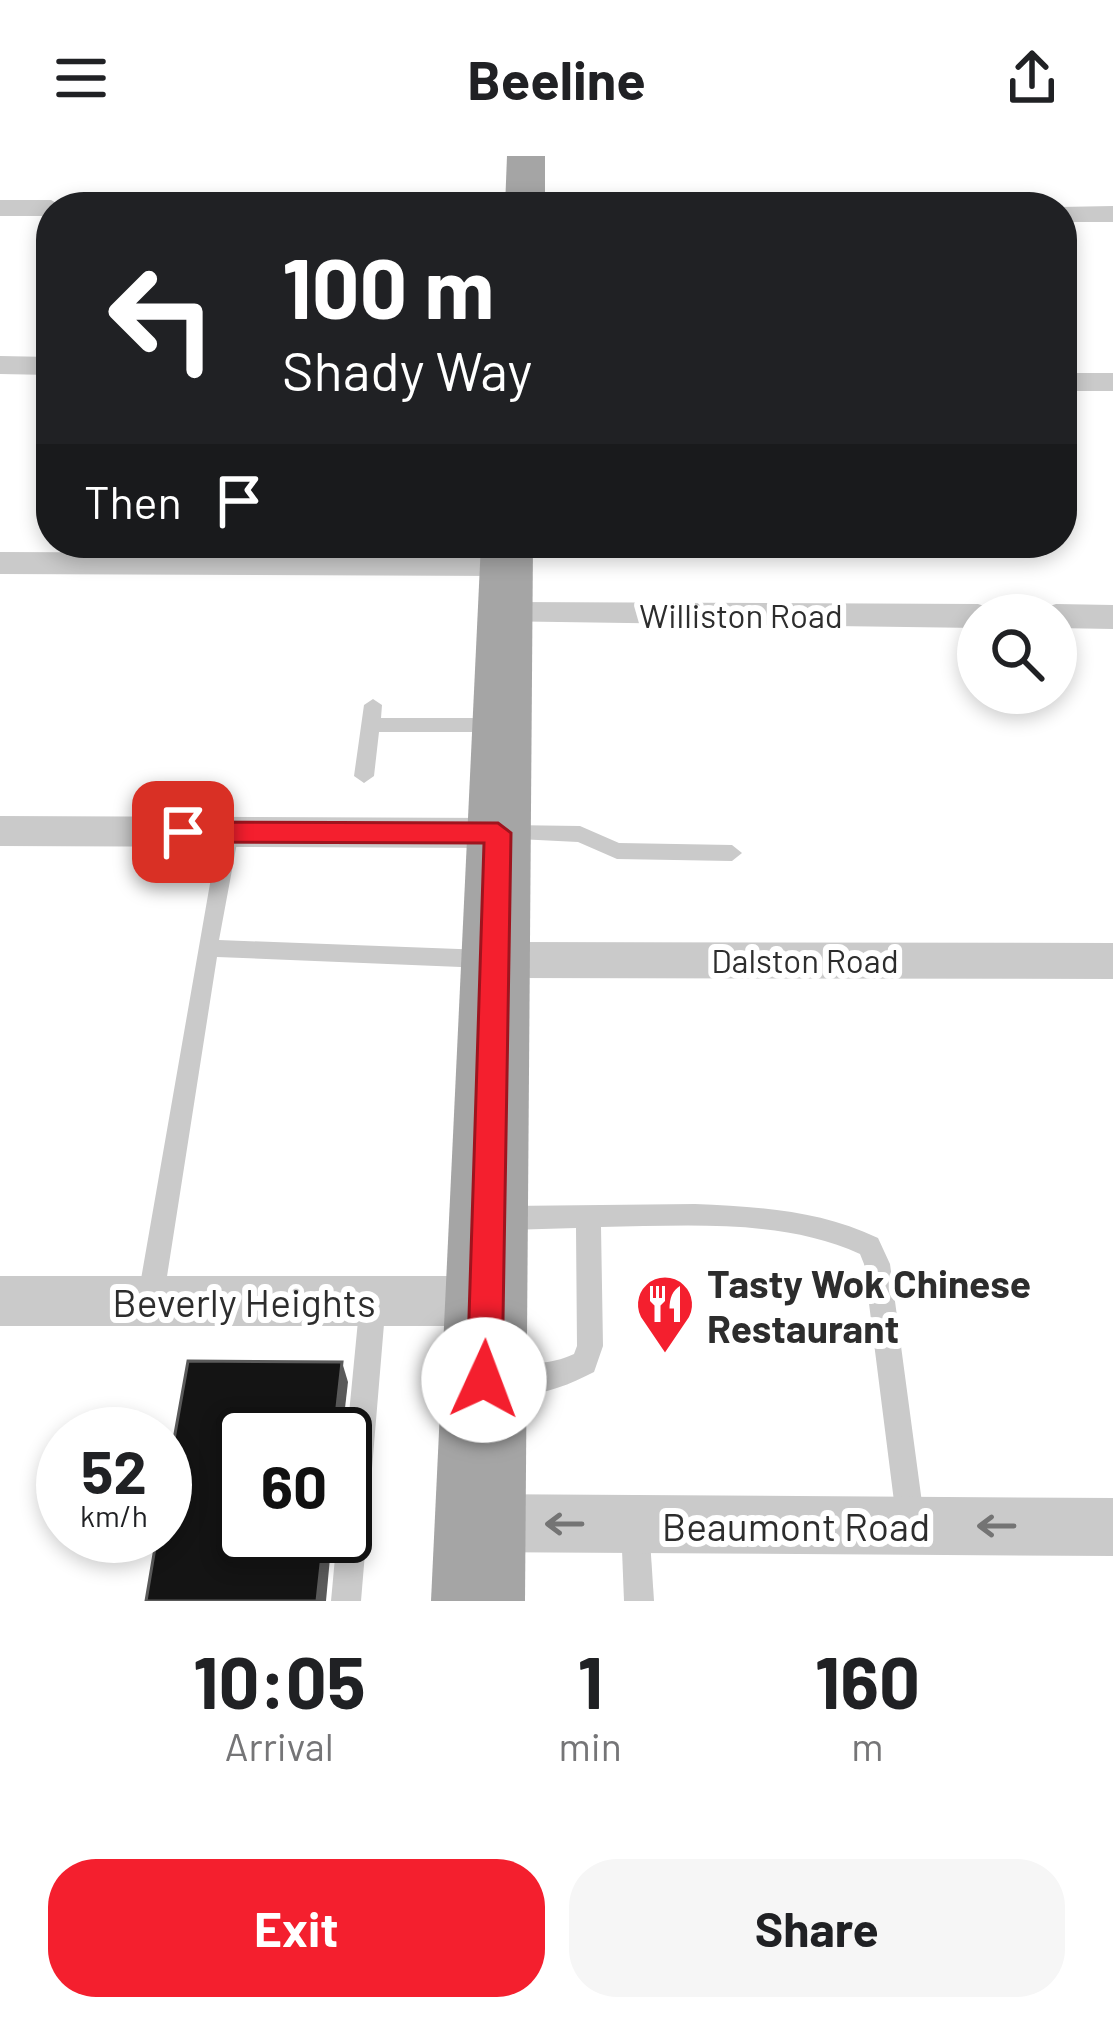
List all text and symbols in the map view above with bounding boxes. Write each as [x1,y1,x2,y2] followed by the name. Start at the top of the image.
[48,45,114,111] icon: menu
[999,45,1065,111] icon: share
[467,46,646,111] text: Beeline
[282,235,494,336] text: 100 m
[84,240,240,396] icon: left
[282,337,532,402] text: Shady Way
[206,468,272,534] icon: arrive
[84,474,182,528] text: Then
[957,594,1077,714] map controls
[957,594,1077,714] button: search
[639,595,843,635] street label: Williston Road
[132,781,234,883] pin
[150,799,216,865] icon: arrive
[711,940,899,980] street label: Dalston Road
[707,1259,1031,1351] place label: Tasty Wok Chinese Restaurant
[634,1273,696,1355] restaurant icon: Tasty Wok Chinese Restaurant
[112,1278,376,1325] street label: Beverly Heights
[421,1317,547,1443] position arrow
[216,1407,372,1563] speed limit sign: 60
[81,1434,147,1506] text: 52
[80,1497,148,1533] text: km/h
[662,1502,930,1549] street label: Beaumont Road
[545,1513,584,1535] one-way arrow
[977,1515,1016,1537] one-way arrow
[193,1637,366,1723] text: 10:05
[577,1637,603,1723] text: 1
[815,1637,920,1723] text: 160
[225,1722,334,1769] text: Arrival
[559,1722,622,1769] text: min
[851,1722,884,1769] text: m
[48,1859,545,1997] button: Exit
[569,1859,1065,1997] button: Share

